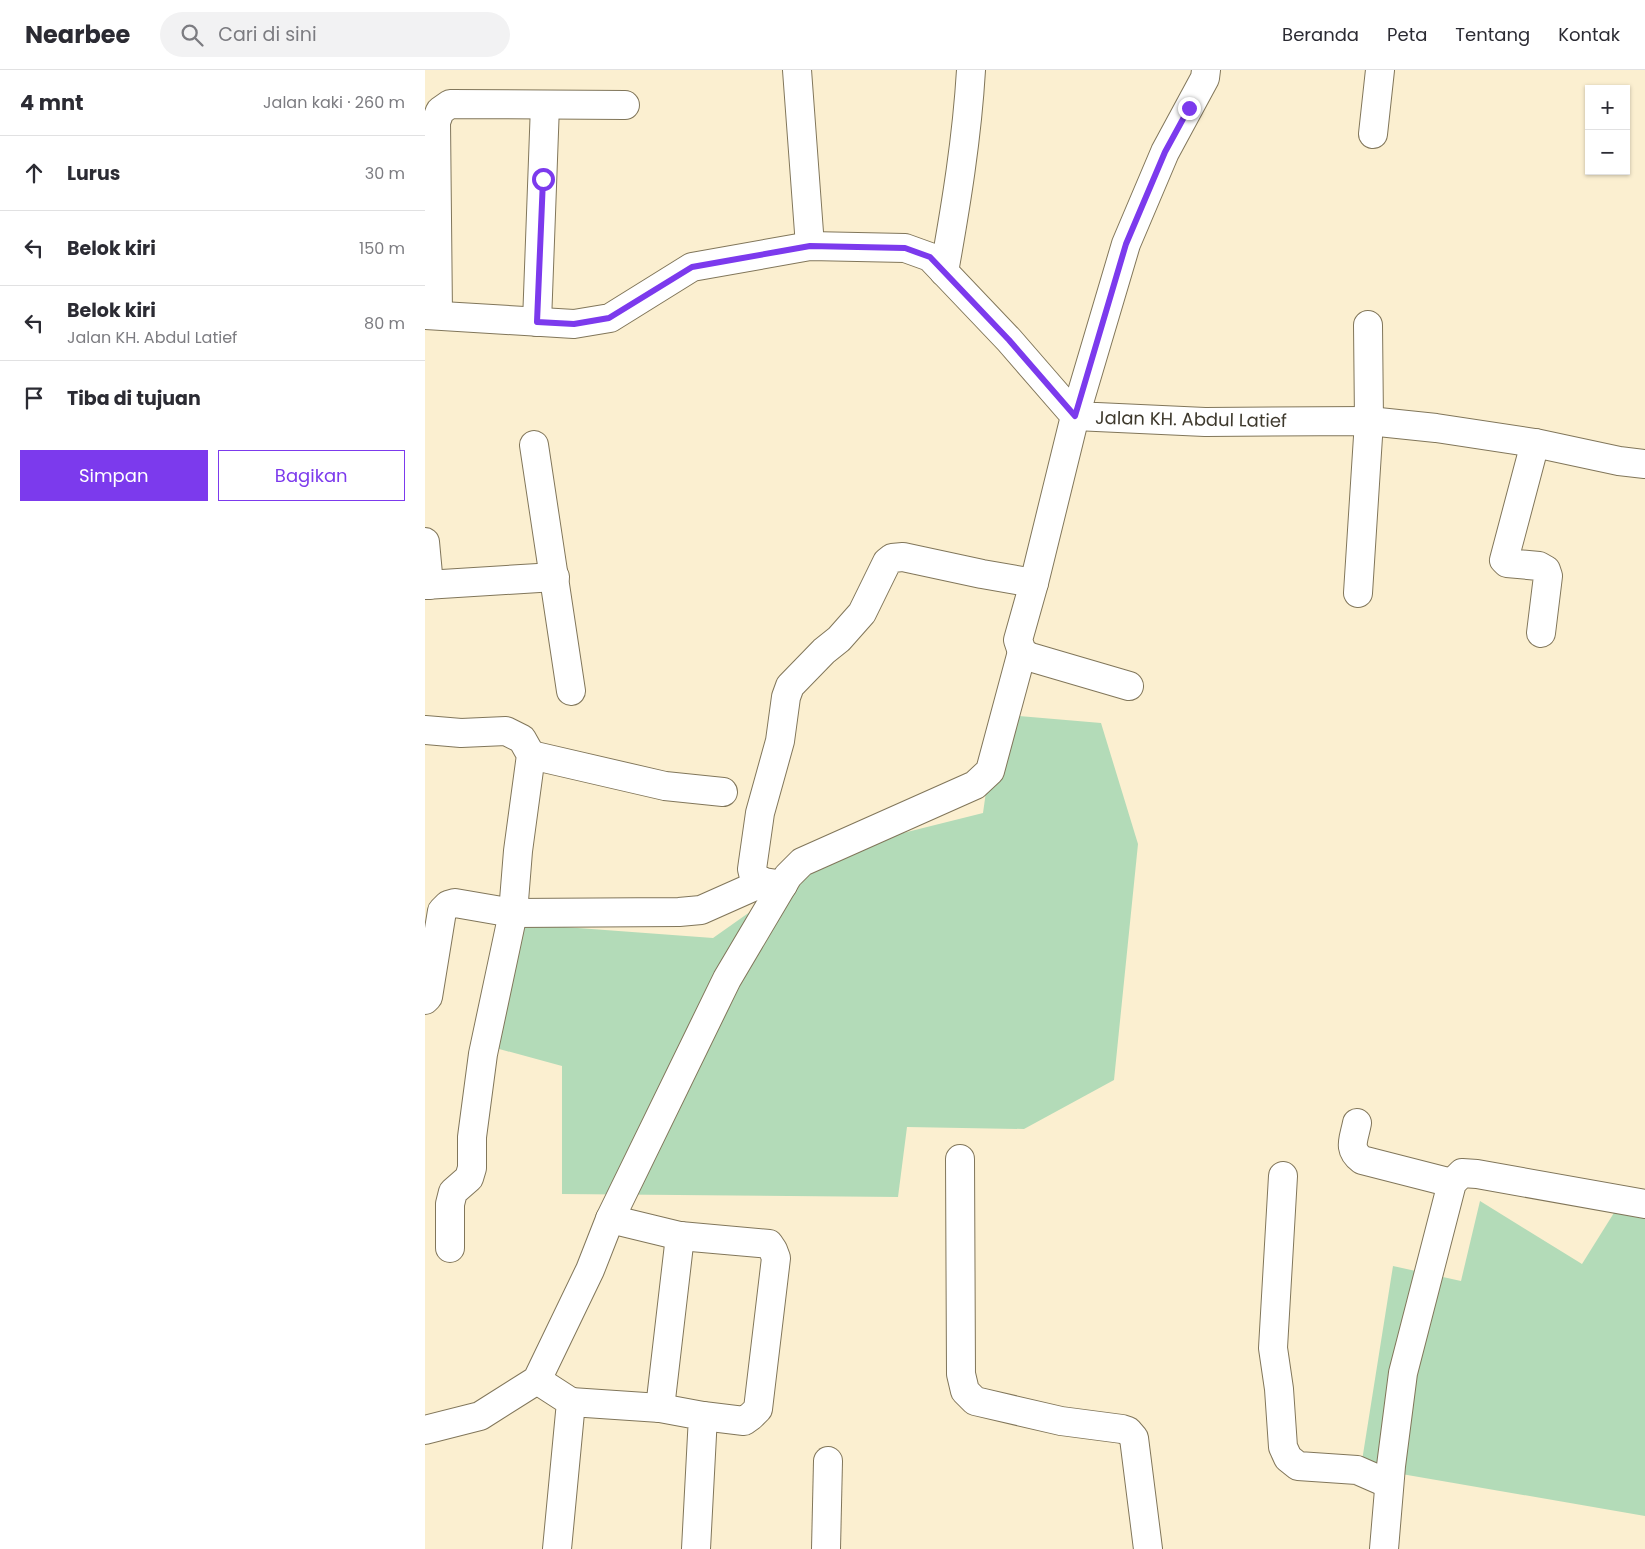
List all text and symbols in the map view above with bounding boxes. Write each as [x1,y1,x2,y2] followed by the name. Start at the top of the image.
[160,12,510,57] search box
[25,18,130,51] text: Nearbee
[178,21,206,49] icon: search
[218,21,317,48] text: Cari di sini
[1282,22,1359,47] text: Beranda
[1387,22,1427,47] text: Peta
[1455,22,1530,47] text: Tentang
[1558,22,1620,47] text: Kontak
[1585,85,1630,175] map controls
[1585,85,1630,130] button: +
[20,88,84,117] text: 4 mnt
[263,91,405,114] text: Jalan kaki · 260 m
[1178,97,1201,120] route end
[1585,130,1630,175] button: −
[20,159,48,187] icon: ahead
[67,160,120,187] text: Lurus
[365,162,405,185] text: 30 m
[532,168,555,191] route start
[20,234,48,262] icon: left
[67,235,156,262] text: Belok kiri
[359,237,405,260] text: 150 m
[67,297,156,324] text: Belok kiri
[20,309,48,337] icon: left
[364,312,405,335] text: 80 m
[67,326,237,349] text: Jalan KH. Abdul Latief
[20,384,48,412] icon: arrive
[67,385,201,412] text: Tiba di tujuan
[1095,405,1287,433] street label: Jalan KH. Abdul Latief
[20,450,208,501] button: Simpan
[218,450,405,501] button: Bagikan

